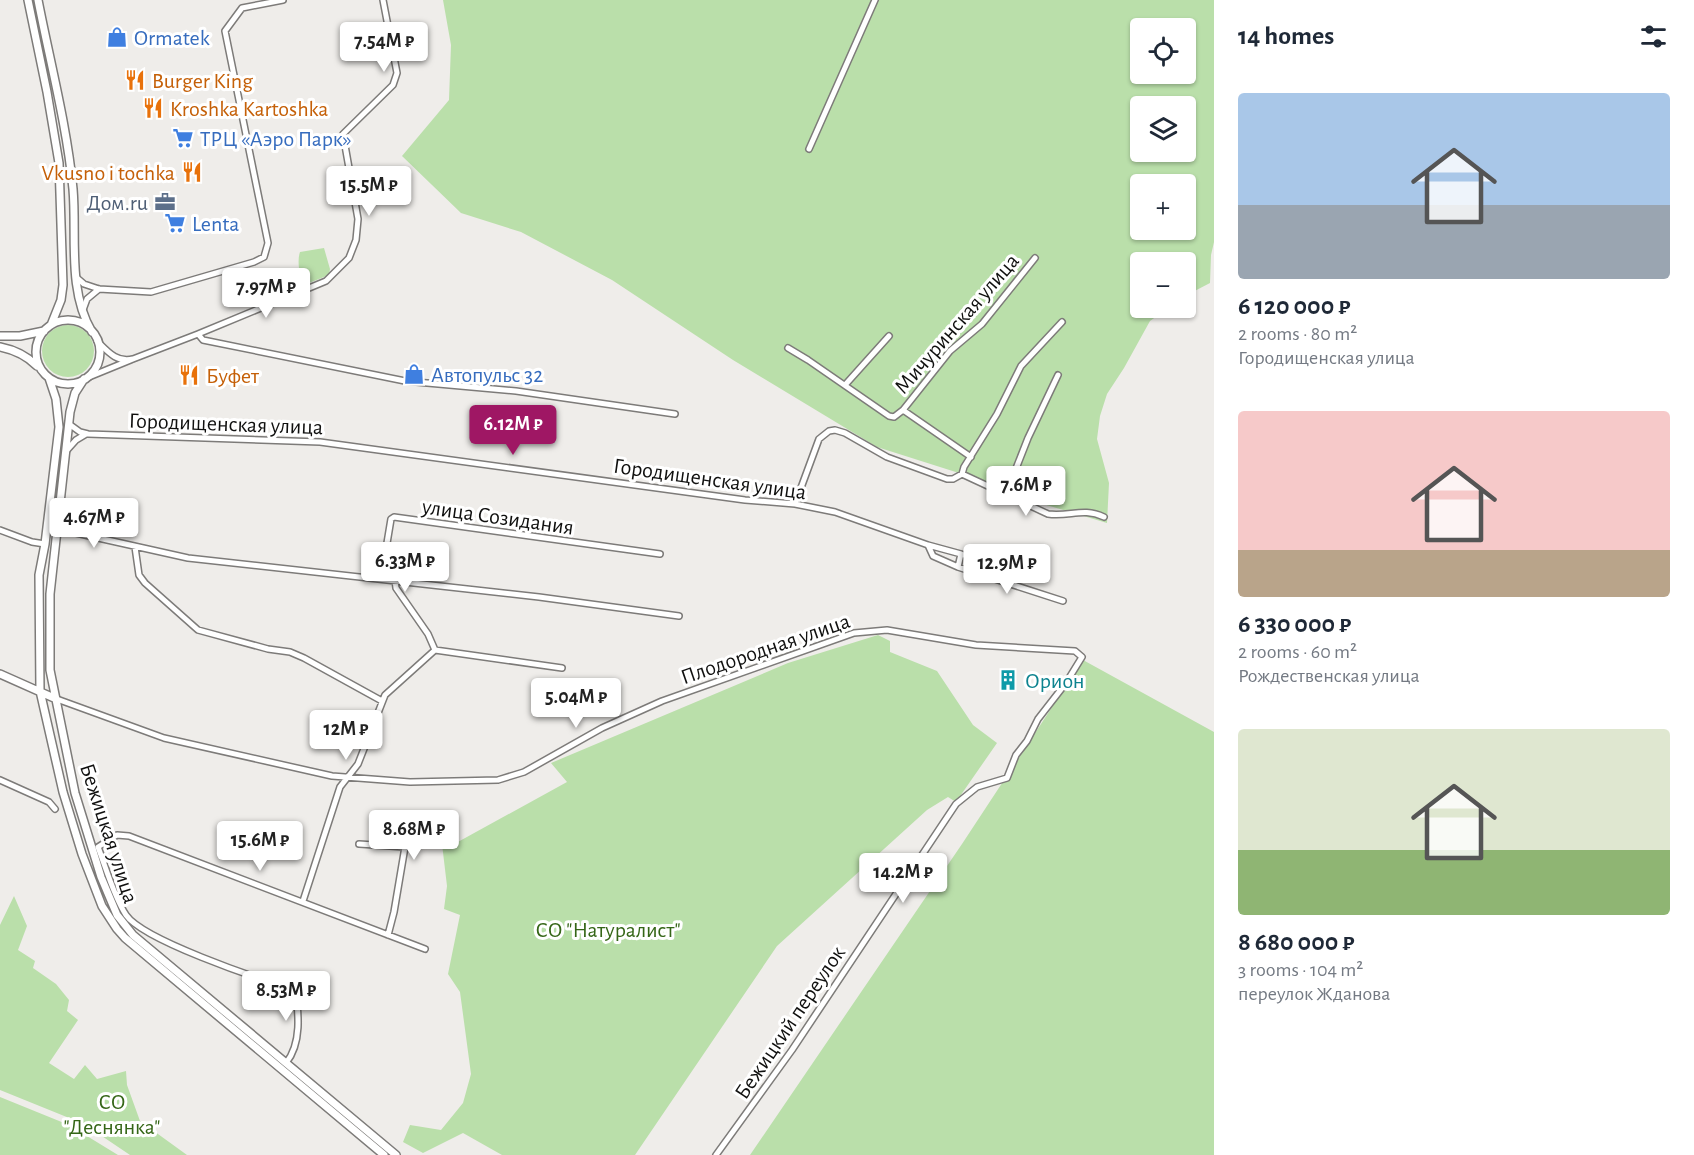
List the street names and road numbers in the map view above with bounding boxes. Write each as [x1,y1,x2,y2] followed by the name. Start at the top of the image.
[890,250,1023,398] street label: Мичуринская улица
[128,410,324,438] street label: Городищенская улица
[612,455,808,503] street label: Городищенская улица
[420,495,575,539] street label: улица Созидания
[678,610,853,688] street label: Плодородная улица
[76,761,142,906] street label: Бежицкая улица
[731,942,849,1103] street label: Бежицкий переулок

